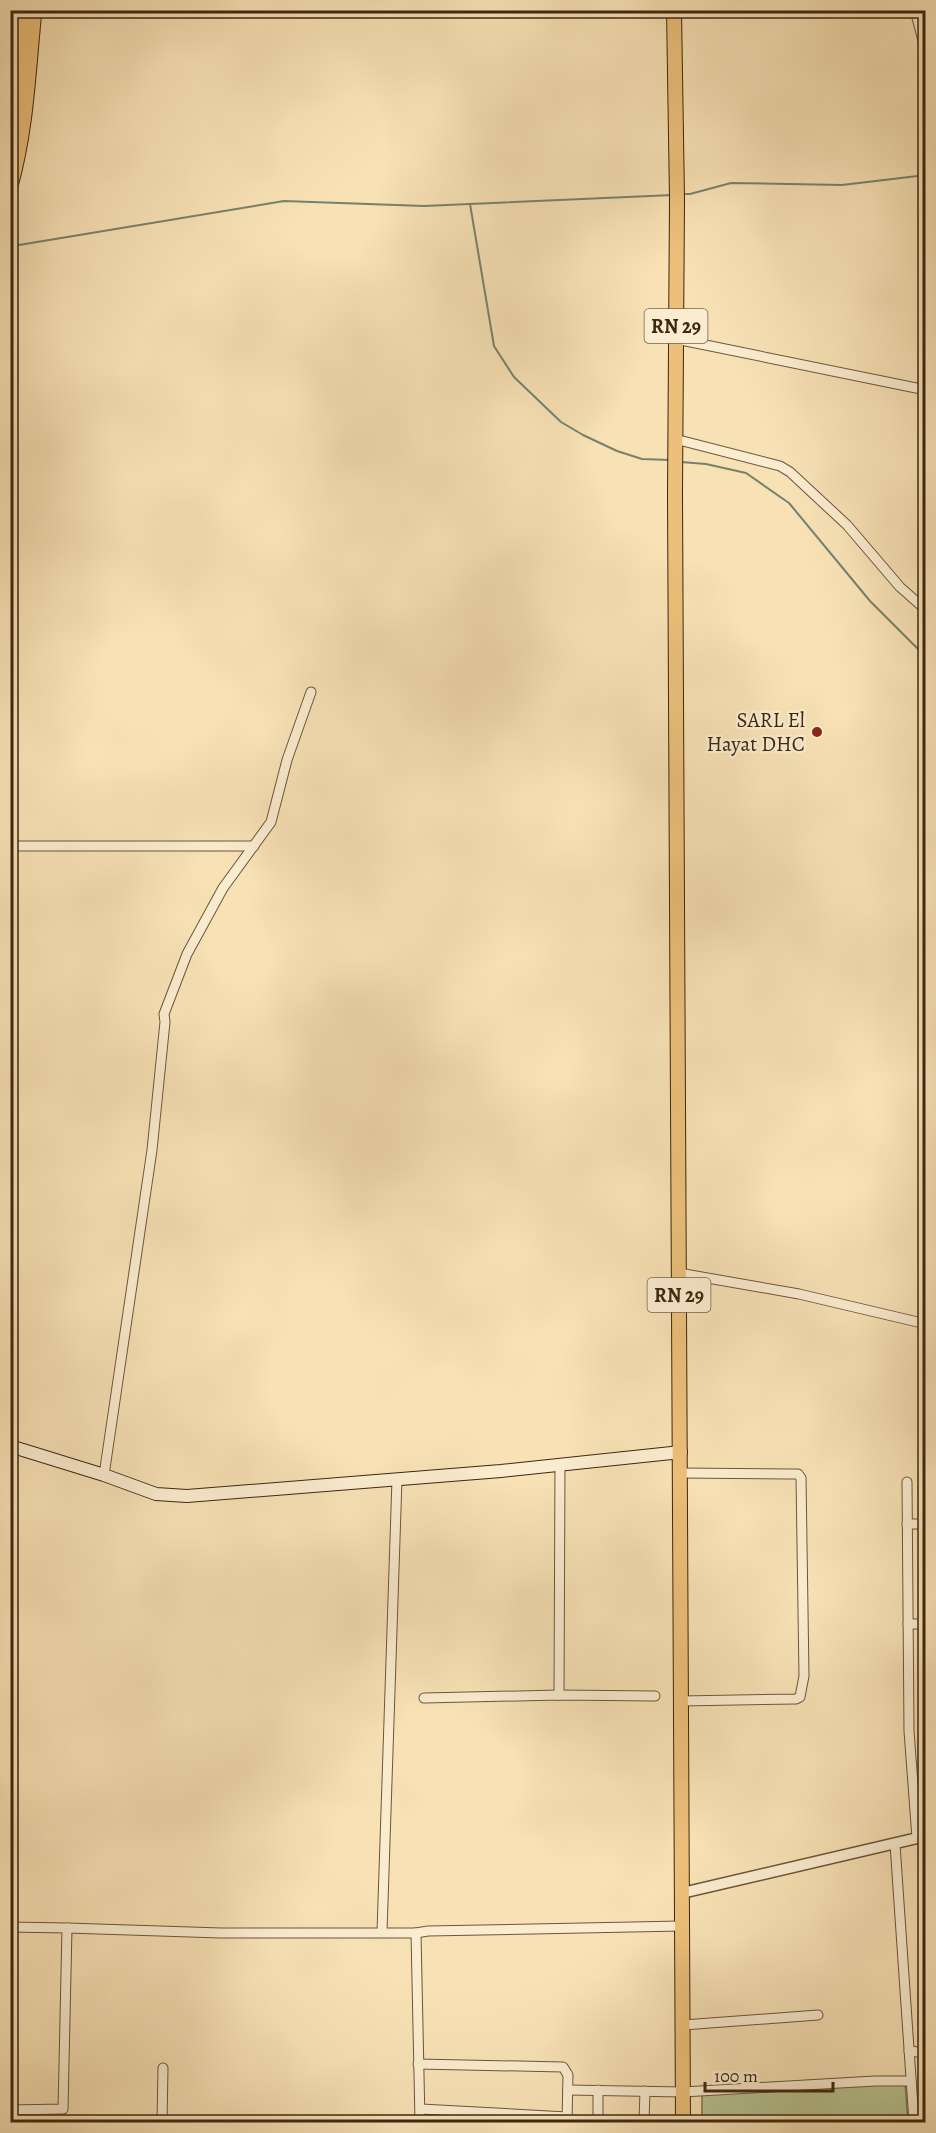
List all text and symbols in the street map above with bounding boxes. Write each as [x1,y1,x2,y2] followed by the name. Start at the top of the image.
[644,309,708,343] road number: RN 29
[707,706,805,758] place label: SARL El Hayat DHC
[810,725,824,739] marker: SARL El Hayat DHC
[648,1278,710,1312] road number: RN 29
[705,2055,832,2093] scale bar
[714,2064,758,2088] text: 100 m

